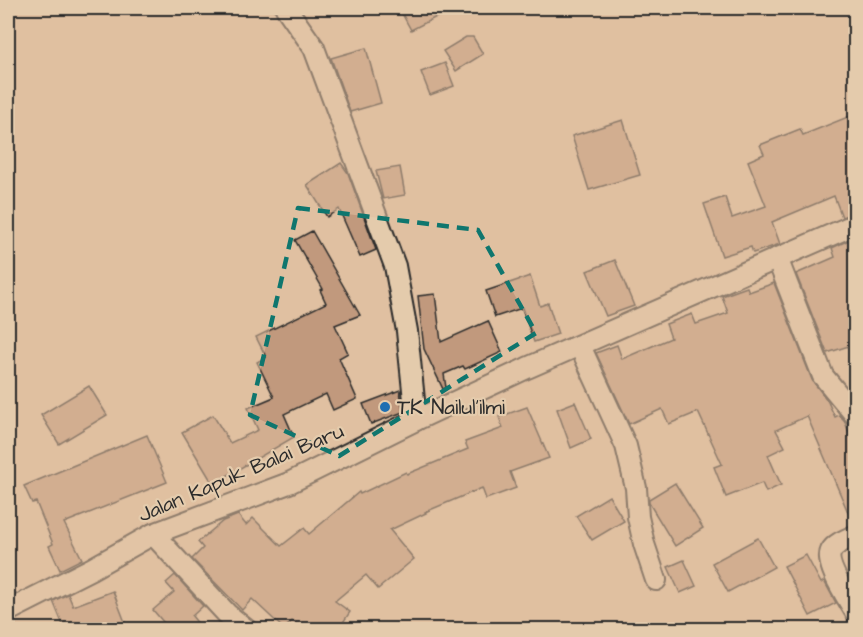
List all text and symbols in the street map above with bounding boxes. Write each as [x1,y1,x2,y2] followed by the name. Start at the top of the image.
[397,393,505,422] place label: TK Nailul'ilmi
[378,400,392,414] marker: TK Nailul'ilmi
[134,416,349,530] street label: Jalan Kapuk Balai Baru

